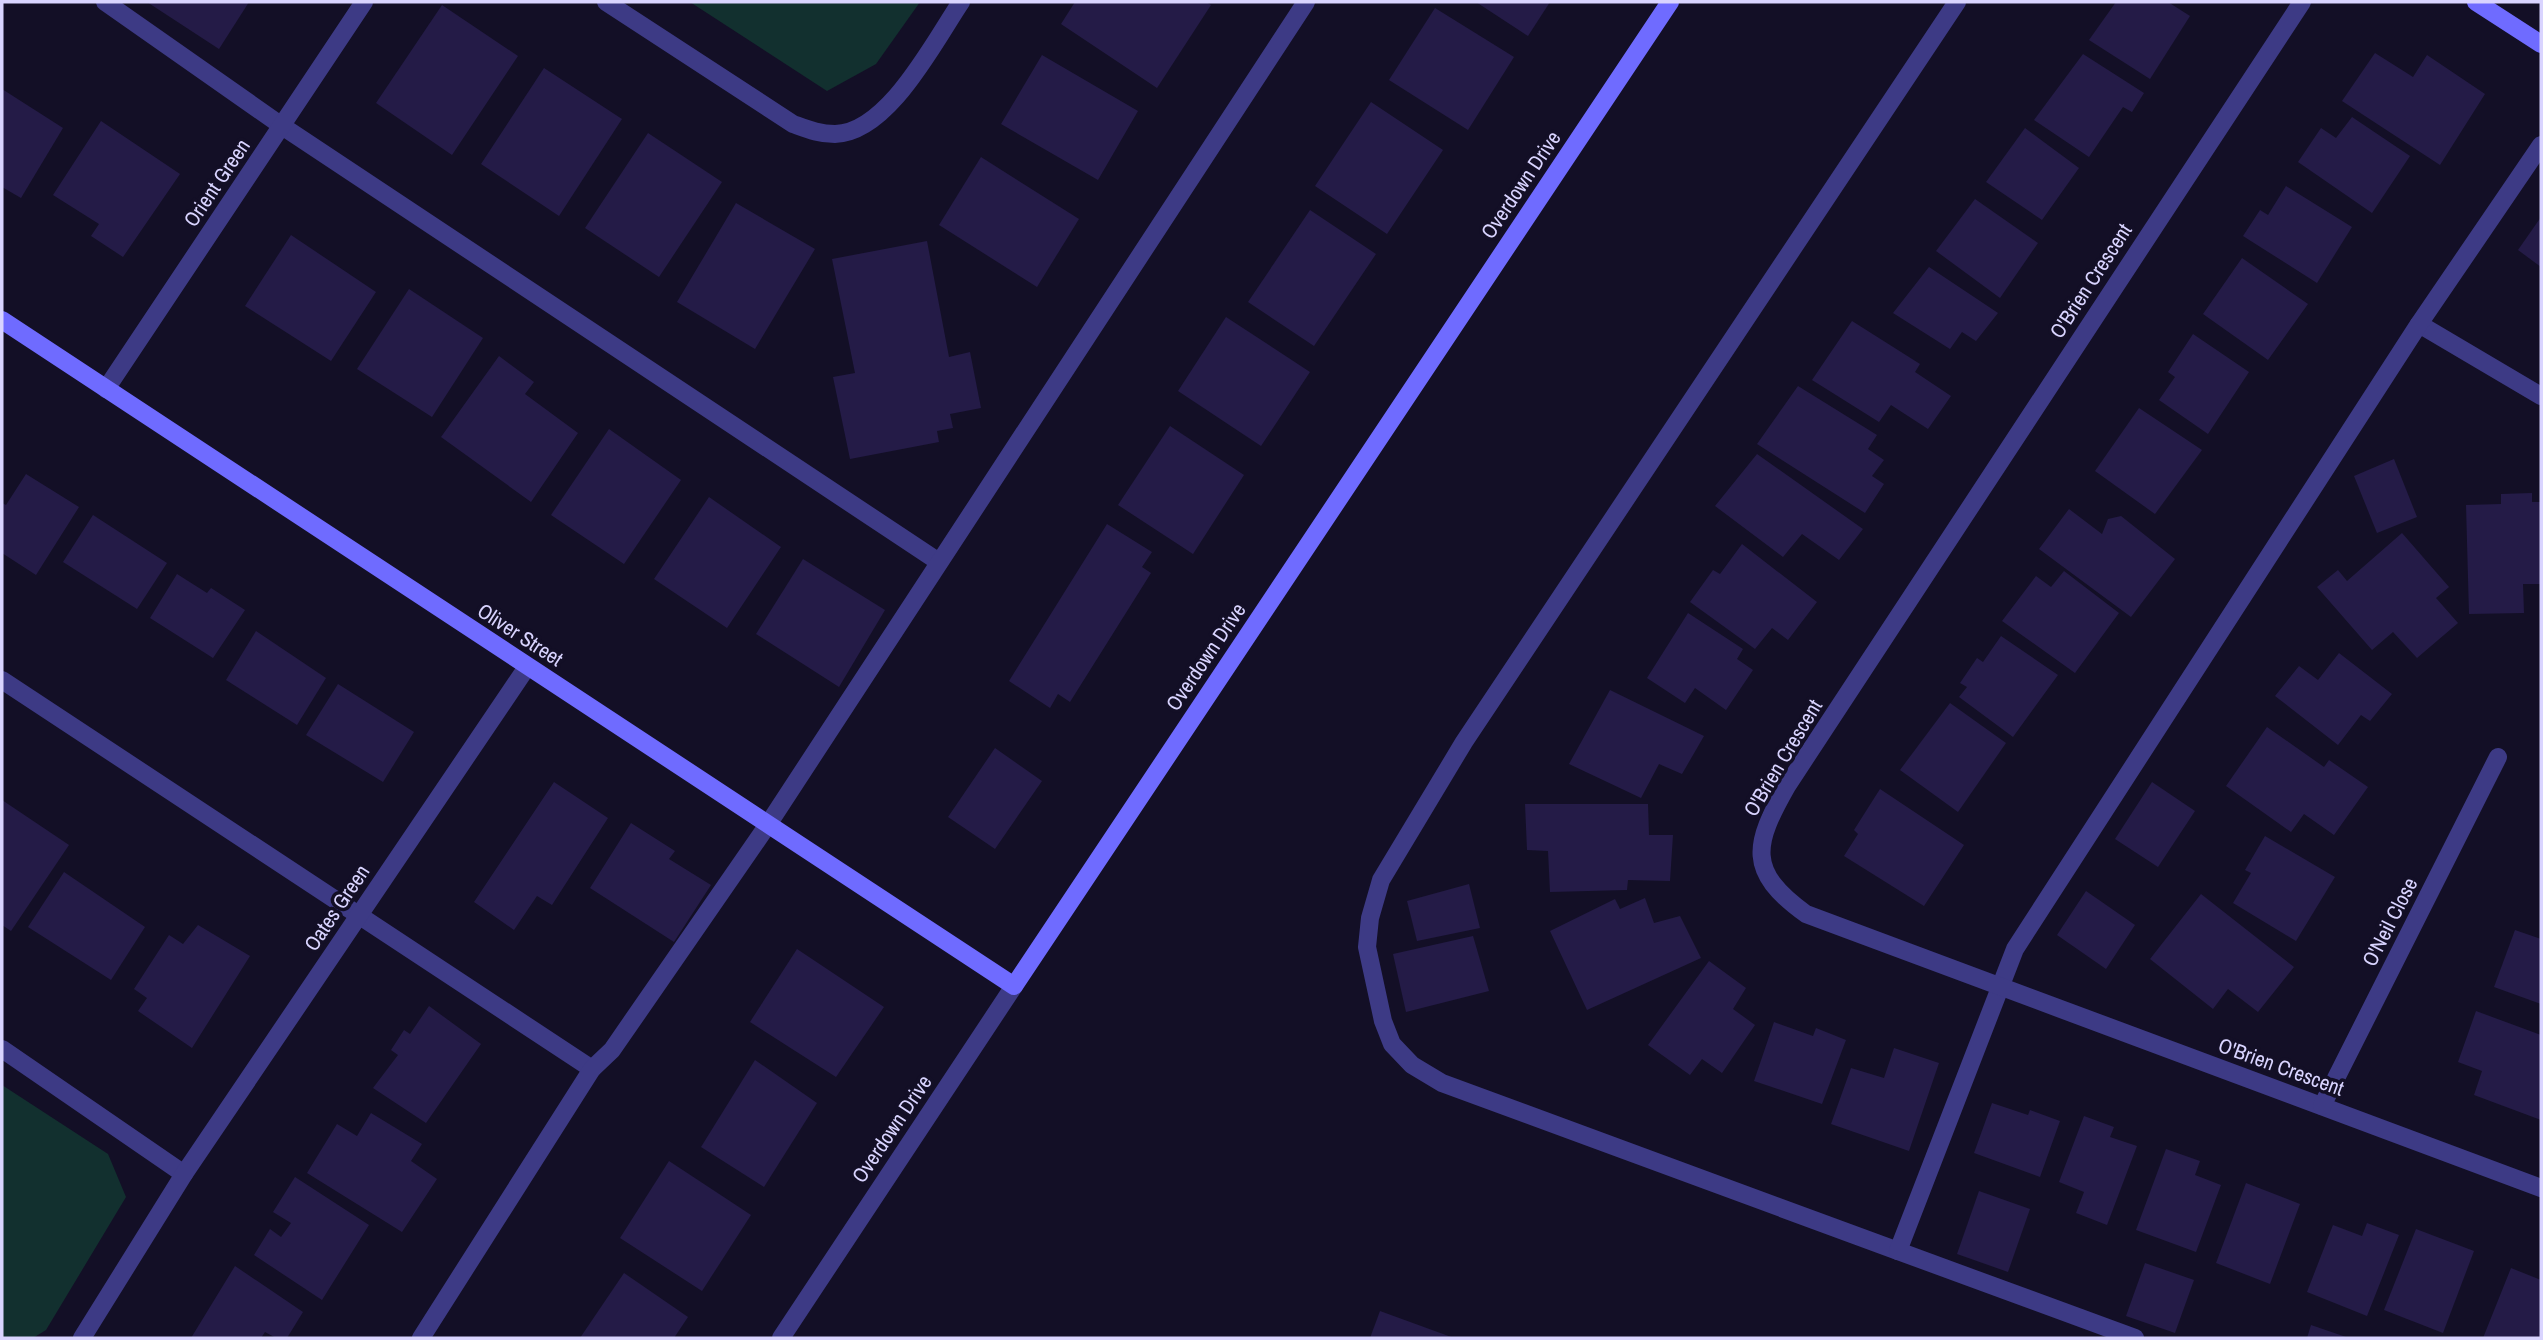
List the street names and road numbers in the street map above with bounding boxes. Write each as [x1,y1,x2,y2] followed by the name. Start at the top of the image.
[1474,125,1567,244] street label: Overdown Drive
[176,133,257,232] street label: Orient Green
[2043,217,2139,344] street label: O'Brien Crescent
[472,596,569,673] street label: Oliver Street
[1159,597,1252,716] street label: Overdown Drive
[1736,694,1829,822] street label: O'Brien Crescent
[297,859,376,957] street label: Oates Green
[2355,872,2424,971] street label: O'Neil Close
[2214,1030,2348,1103] street label: O'Brien Crescent
[845,1069,938,1188] street label: Overdown Drive

